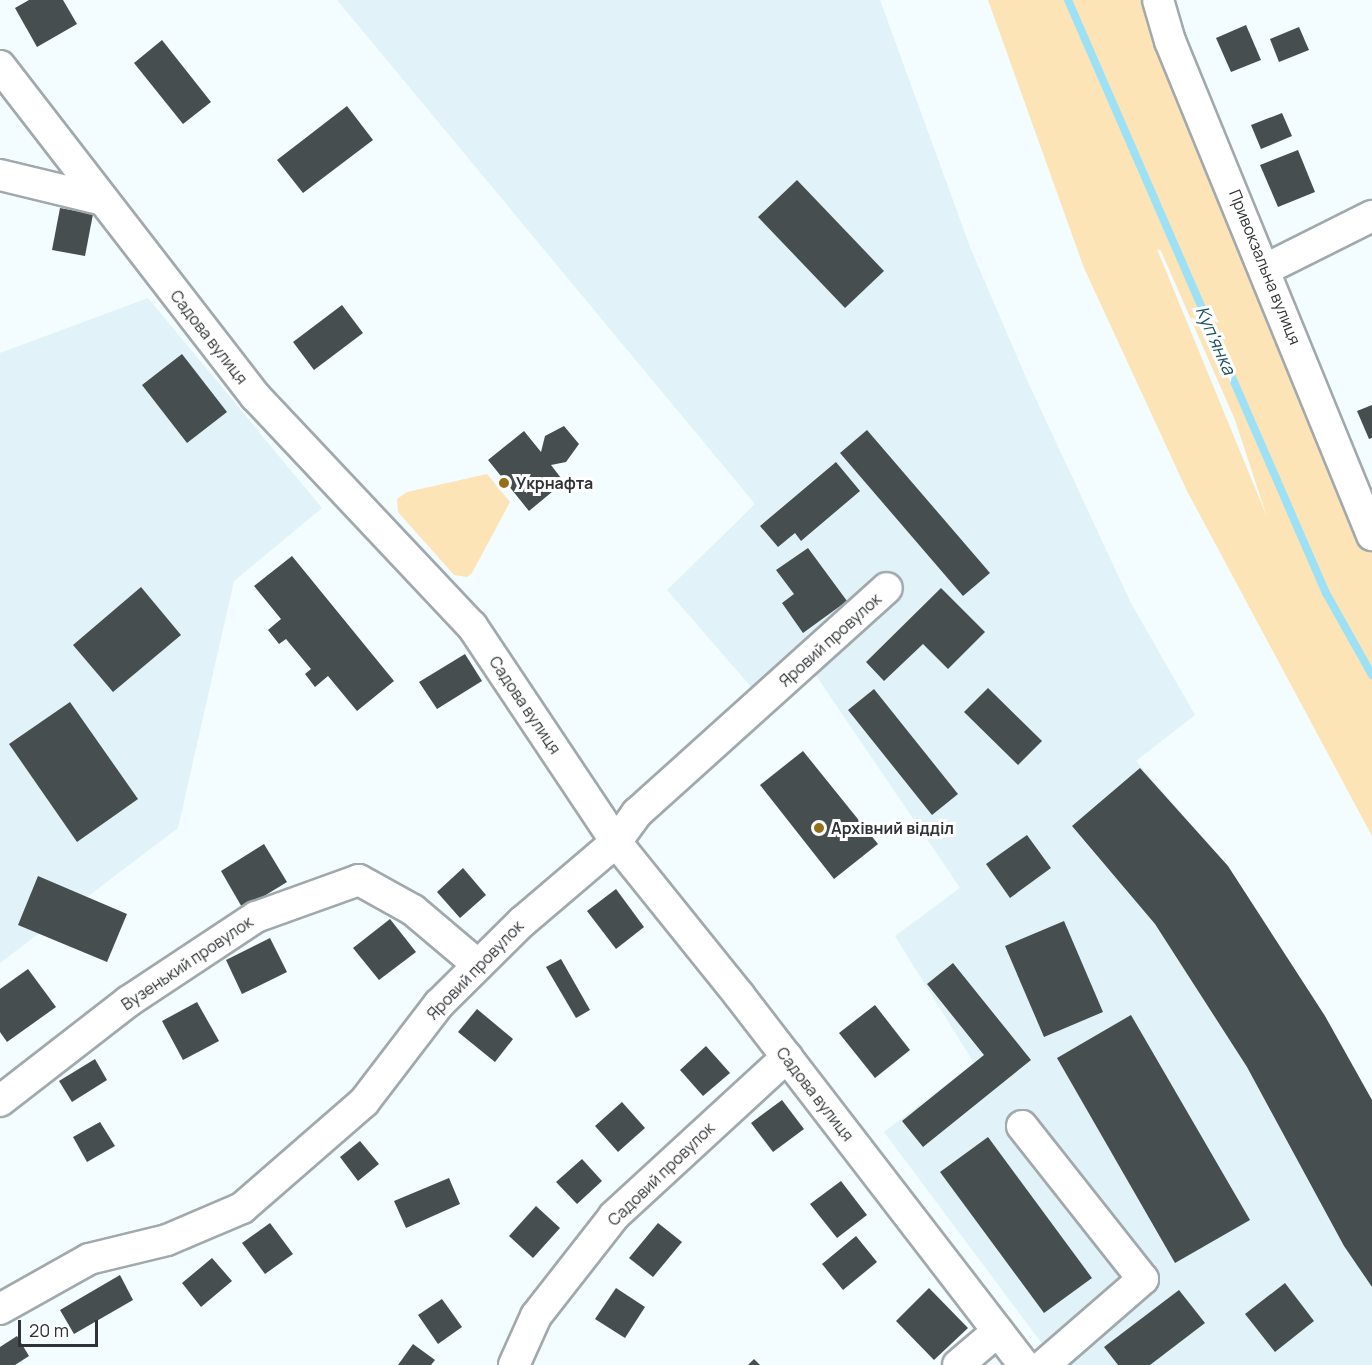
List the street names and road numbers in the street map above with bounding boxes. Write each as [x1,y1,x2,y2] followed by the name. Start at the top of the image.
[1225,187,1305,347] street label: Привокзальна вулиця
[166,286,252,388] street label: Садова вулиця
[775,589,885,691] street label: Яровий провулок
[485,652,565,758] street label: Садова вулиця
[118,912,256,1014] street label: Вузенький провулок
[423,916,527,1024] street label: Яровий провулок
[772,1043,858,1145] street label: Садова вулиця
[604,1118,718,1230] street label: Садовий провулок

